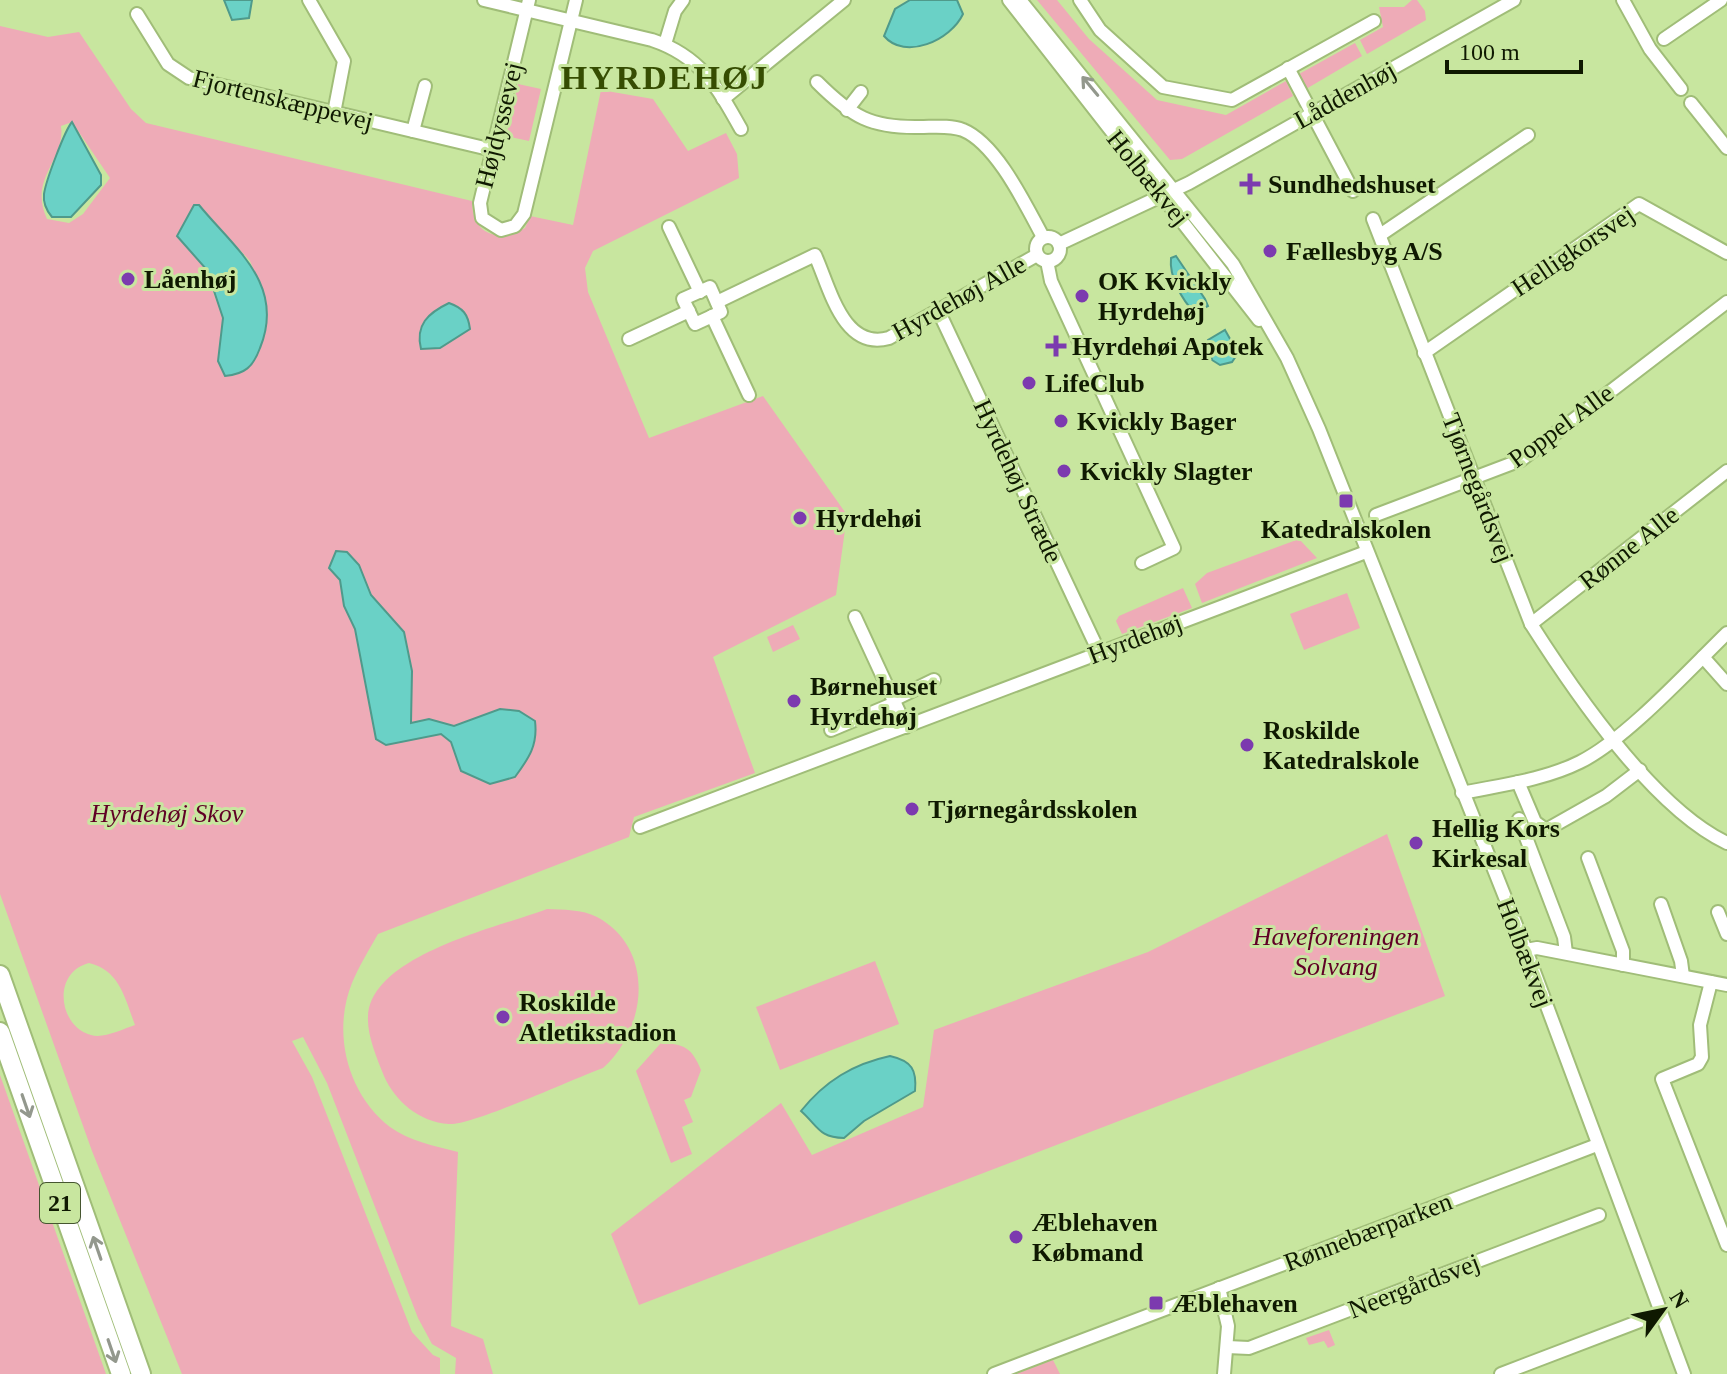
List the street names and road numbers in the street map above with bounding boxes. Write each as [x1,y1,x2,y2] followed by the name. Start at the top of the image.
[1289,55,1401,135] street label: Låddenhøj
[469,59,529,191] street label: Højdyssevej
[190,64,376,136] street label: Fjortenskæppevej
[1101,125,1195,231] street label: Holbækvej
[1506,199,1640,303] street label: Helligkorsvej
[887,249,1031,347] street label: Hyrdehøj Alle
[1503,378,1619,474] street label: Poppel Alle
[967,395,1069,567] street label: Hyrdehøj Stræde
[1436,409,1520,567] street label: Tjørnegårdsvej
[1574,500,1684,596] street label: Rønne Alle
[1084,608,1186,670] street label: Hyrdehøj
[1491,895,1559,1011] street label: Holbækvej
[40,1183,80,1223] road number: 21
[1280,1187,1456,1277] street label: Rønnebærparken
[1344,1248,1484,1324] street label: Neergårdsvej

